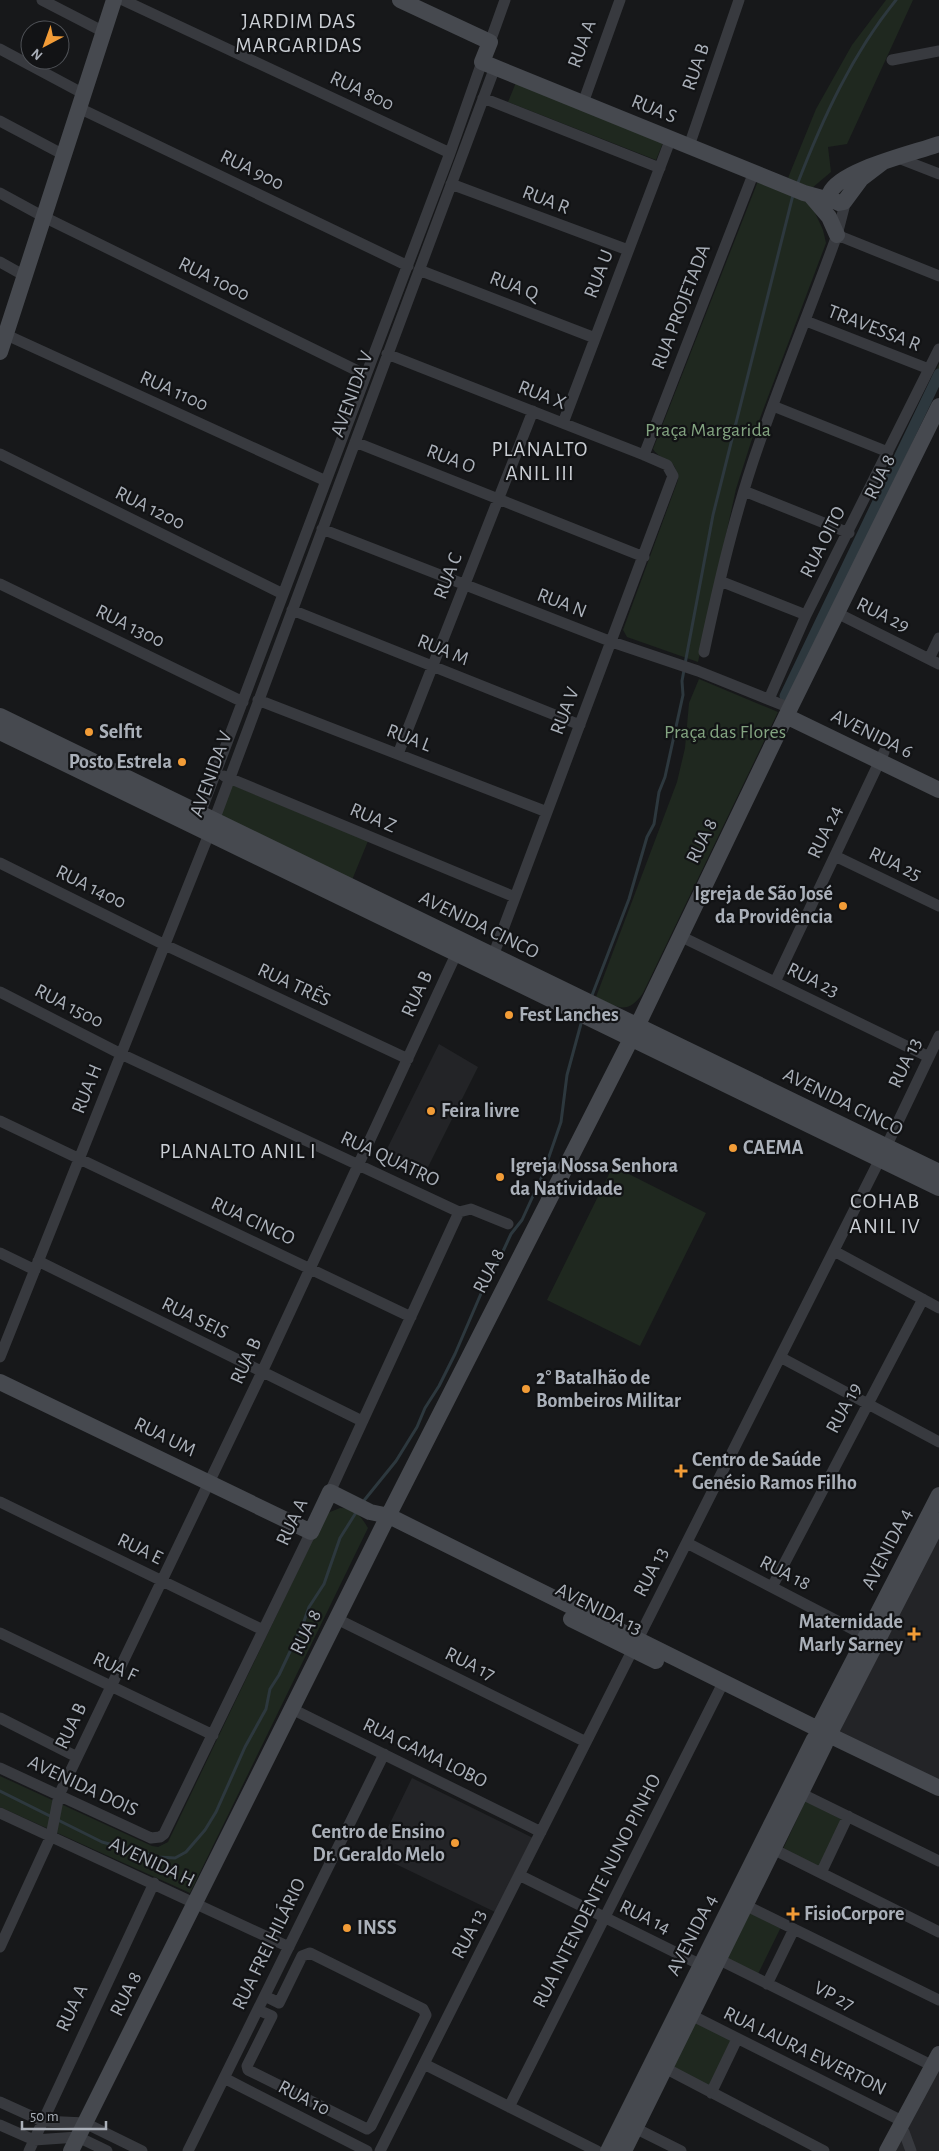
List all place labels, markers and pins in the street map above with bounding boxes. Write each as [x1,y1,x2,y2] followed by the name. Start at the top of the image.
[99,722,142,742] place label: Selfit
[83,726,95,738] marker: Selfit
[69,752,172,772] place label: Posto Estrela
[176,756,188,768] marker: Posto Estrela
[694,884,833,927] place label: Igreja de São José da Providência
[837,900,849,912] marker: Igreja de São José da Providência
[519,1005,619,1025] place label: Fest Lanches
[503,1009,515,1021] marker: Fest Lanches
[441,1101,519,1121] place label: Feira livre
[425,1105,437,1117] marker: Feira livre
[743,1138,803,1158] place label: CAEMA
[727,1142,739,1154] marker: CAEMA
[510,1156,678,1199] place label: Igreja Nossa Senhora da Natividade
[494,1171,506,1183] marker: Igreja Nossa Senhora da Natividade
[536,1368,681,1411] place label: 2° Batalhão de Bombeiros Militar
[520,1383,532,1395] marker: 2° Batalhão de Bombeiros Militar
[692,1450,857,1493] place label: Centro de Saúde Genésio Ramos Filho
[674,1464,688,1478] marker: Centro de Saúde Genésio Ramos Filho
[799,1612,903,1655] place label: Maternidade Marly Sarney
[907,1627,921,1641] marker: Maternidade Marly Sarney
[311,1822,445,1865] place label: Centro de Ensino Dr. Geraldo Melo
[449,1837,461,1849] marker: Centro de Ensino Dr. Geraldo Melo
[804,1904,904,1924] place label: FisioCorpore
[786,1907,800,1921] marker: FisioCorpore
[357,1918,397,1938] place label: INSS
[341,1922,353,1934] marker: INSS

